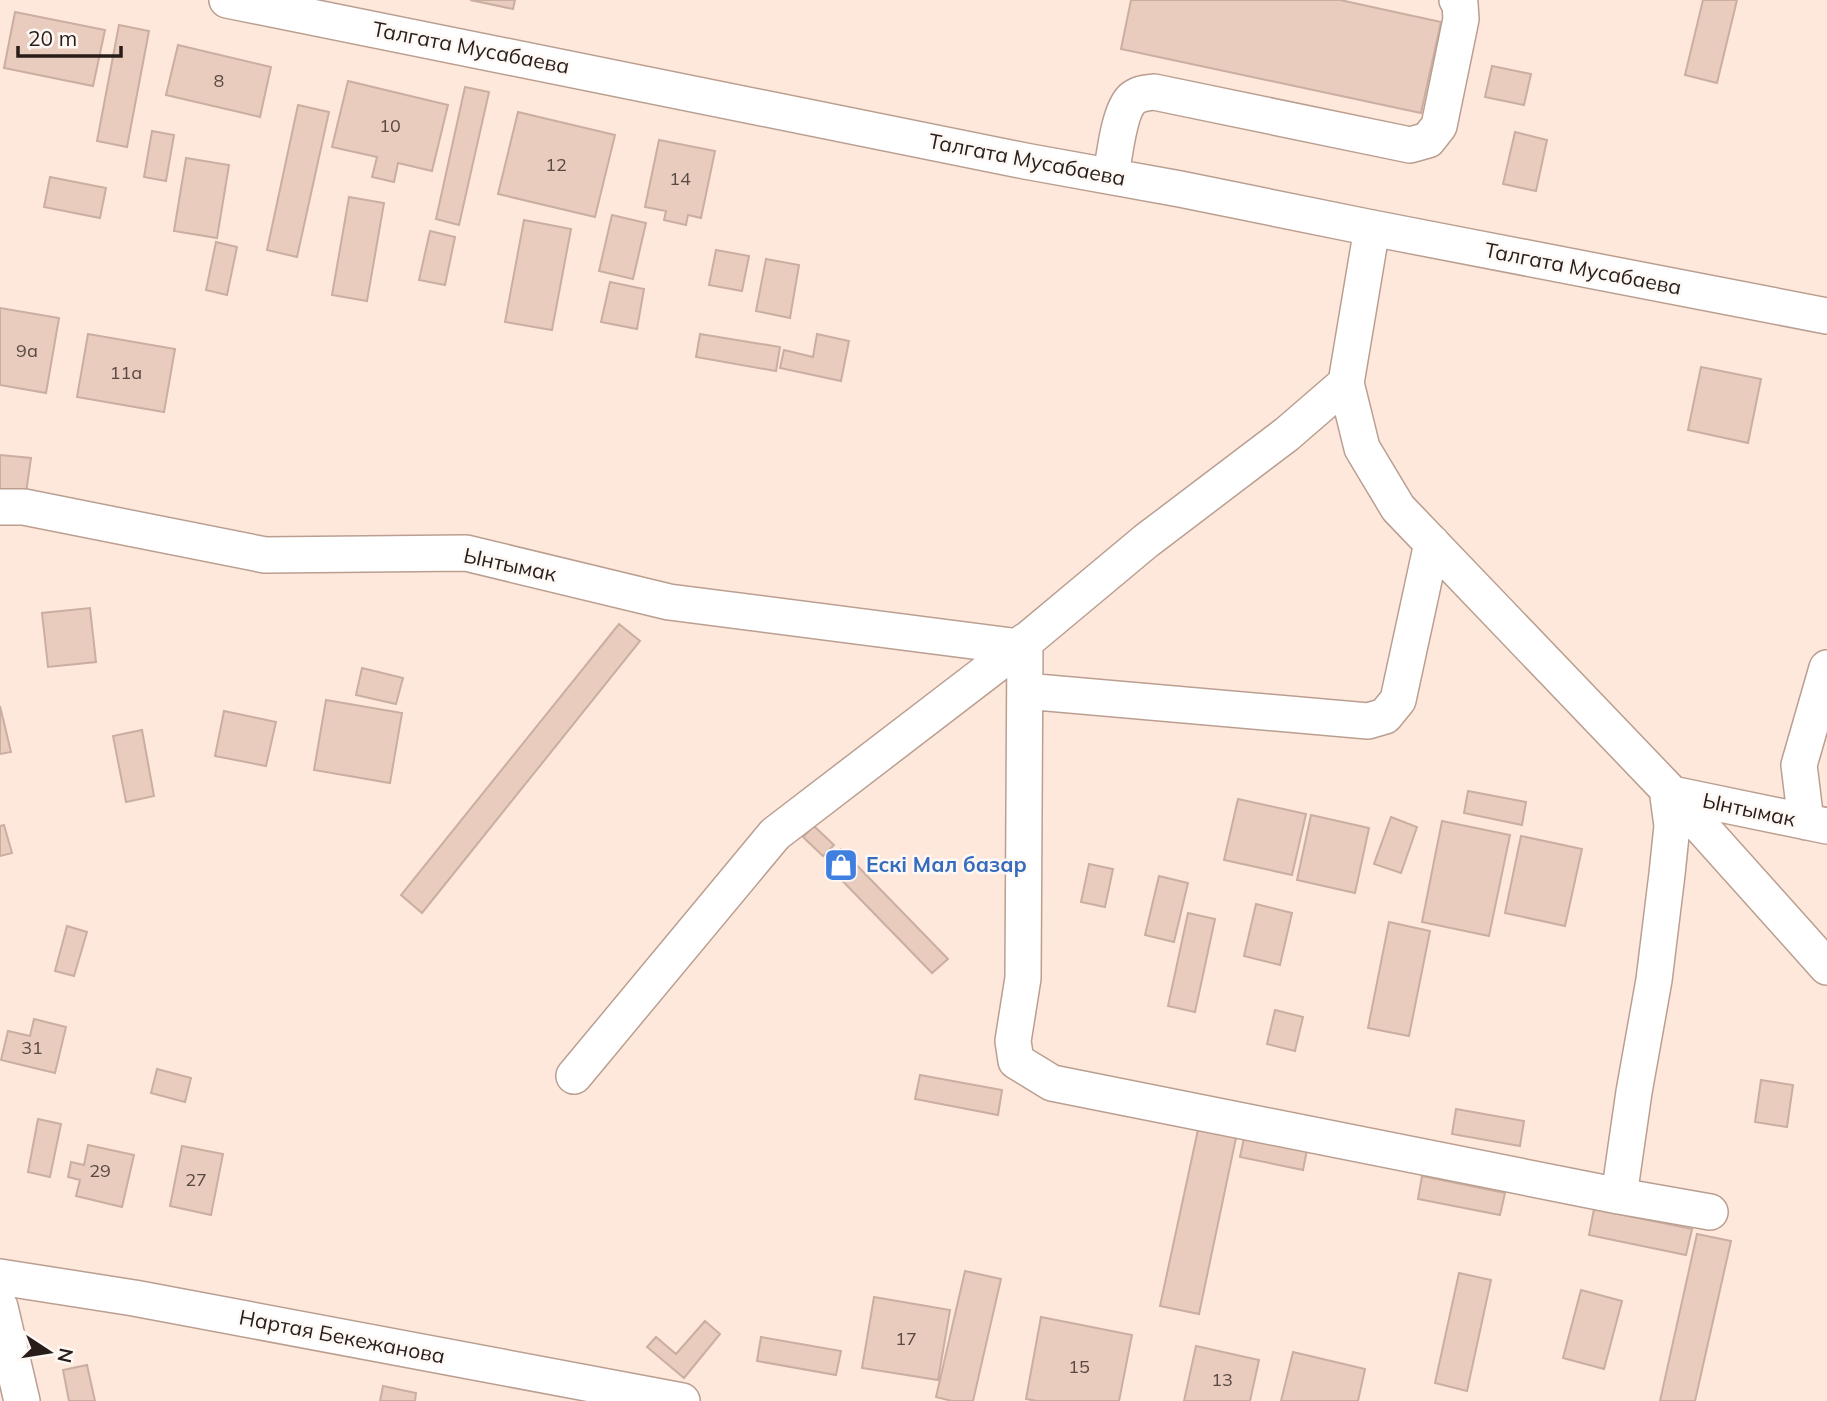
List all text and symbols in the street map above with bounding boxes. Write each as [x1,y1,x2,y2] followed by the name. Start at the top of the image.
[18,14,121,58] scale bar
[371,15,572,79] street label: Талгата Мусабаева
[28,25,77,51] text: 20 m
[214,69,224,92] house number: 8
[379,114,401,137] house number: 10
[927,127,1128,191] street label: Талгата Мусабаева
[545,153,567,176] house number: 12
[669,167,691,190] house number: 14
[1483,236,1684,300] street label: Талгата Мусабаева
[16,339,38,362] house number: 9а
[110,361,142,384] house number: 11а
[461,542,560,587] street label: Ынтымак
[1700,787,1799,832] street label: Ынтымак
[822,846,860,884] shop icon: Ескі Мал базар
[866,851,1027,877] place label: Ескі Мал базар
[21,1036,43,1059] house number: 31
[89,1159,111,1182] house number: 29
[185,1168,207,1191] house number: 27
[237,1303,447,1369] street label: Нартая Бекежанова
[14,1317,84,1387] north arrow
[895,1327,917,1350] house number: 17
[52,1346,79,1365] text: N
[1068,1355,1090,1378] house number: 15
[1211,1368,1233,1391] house number: 13

